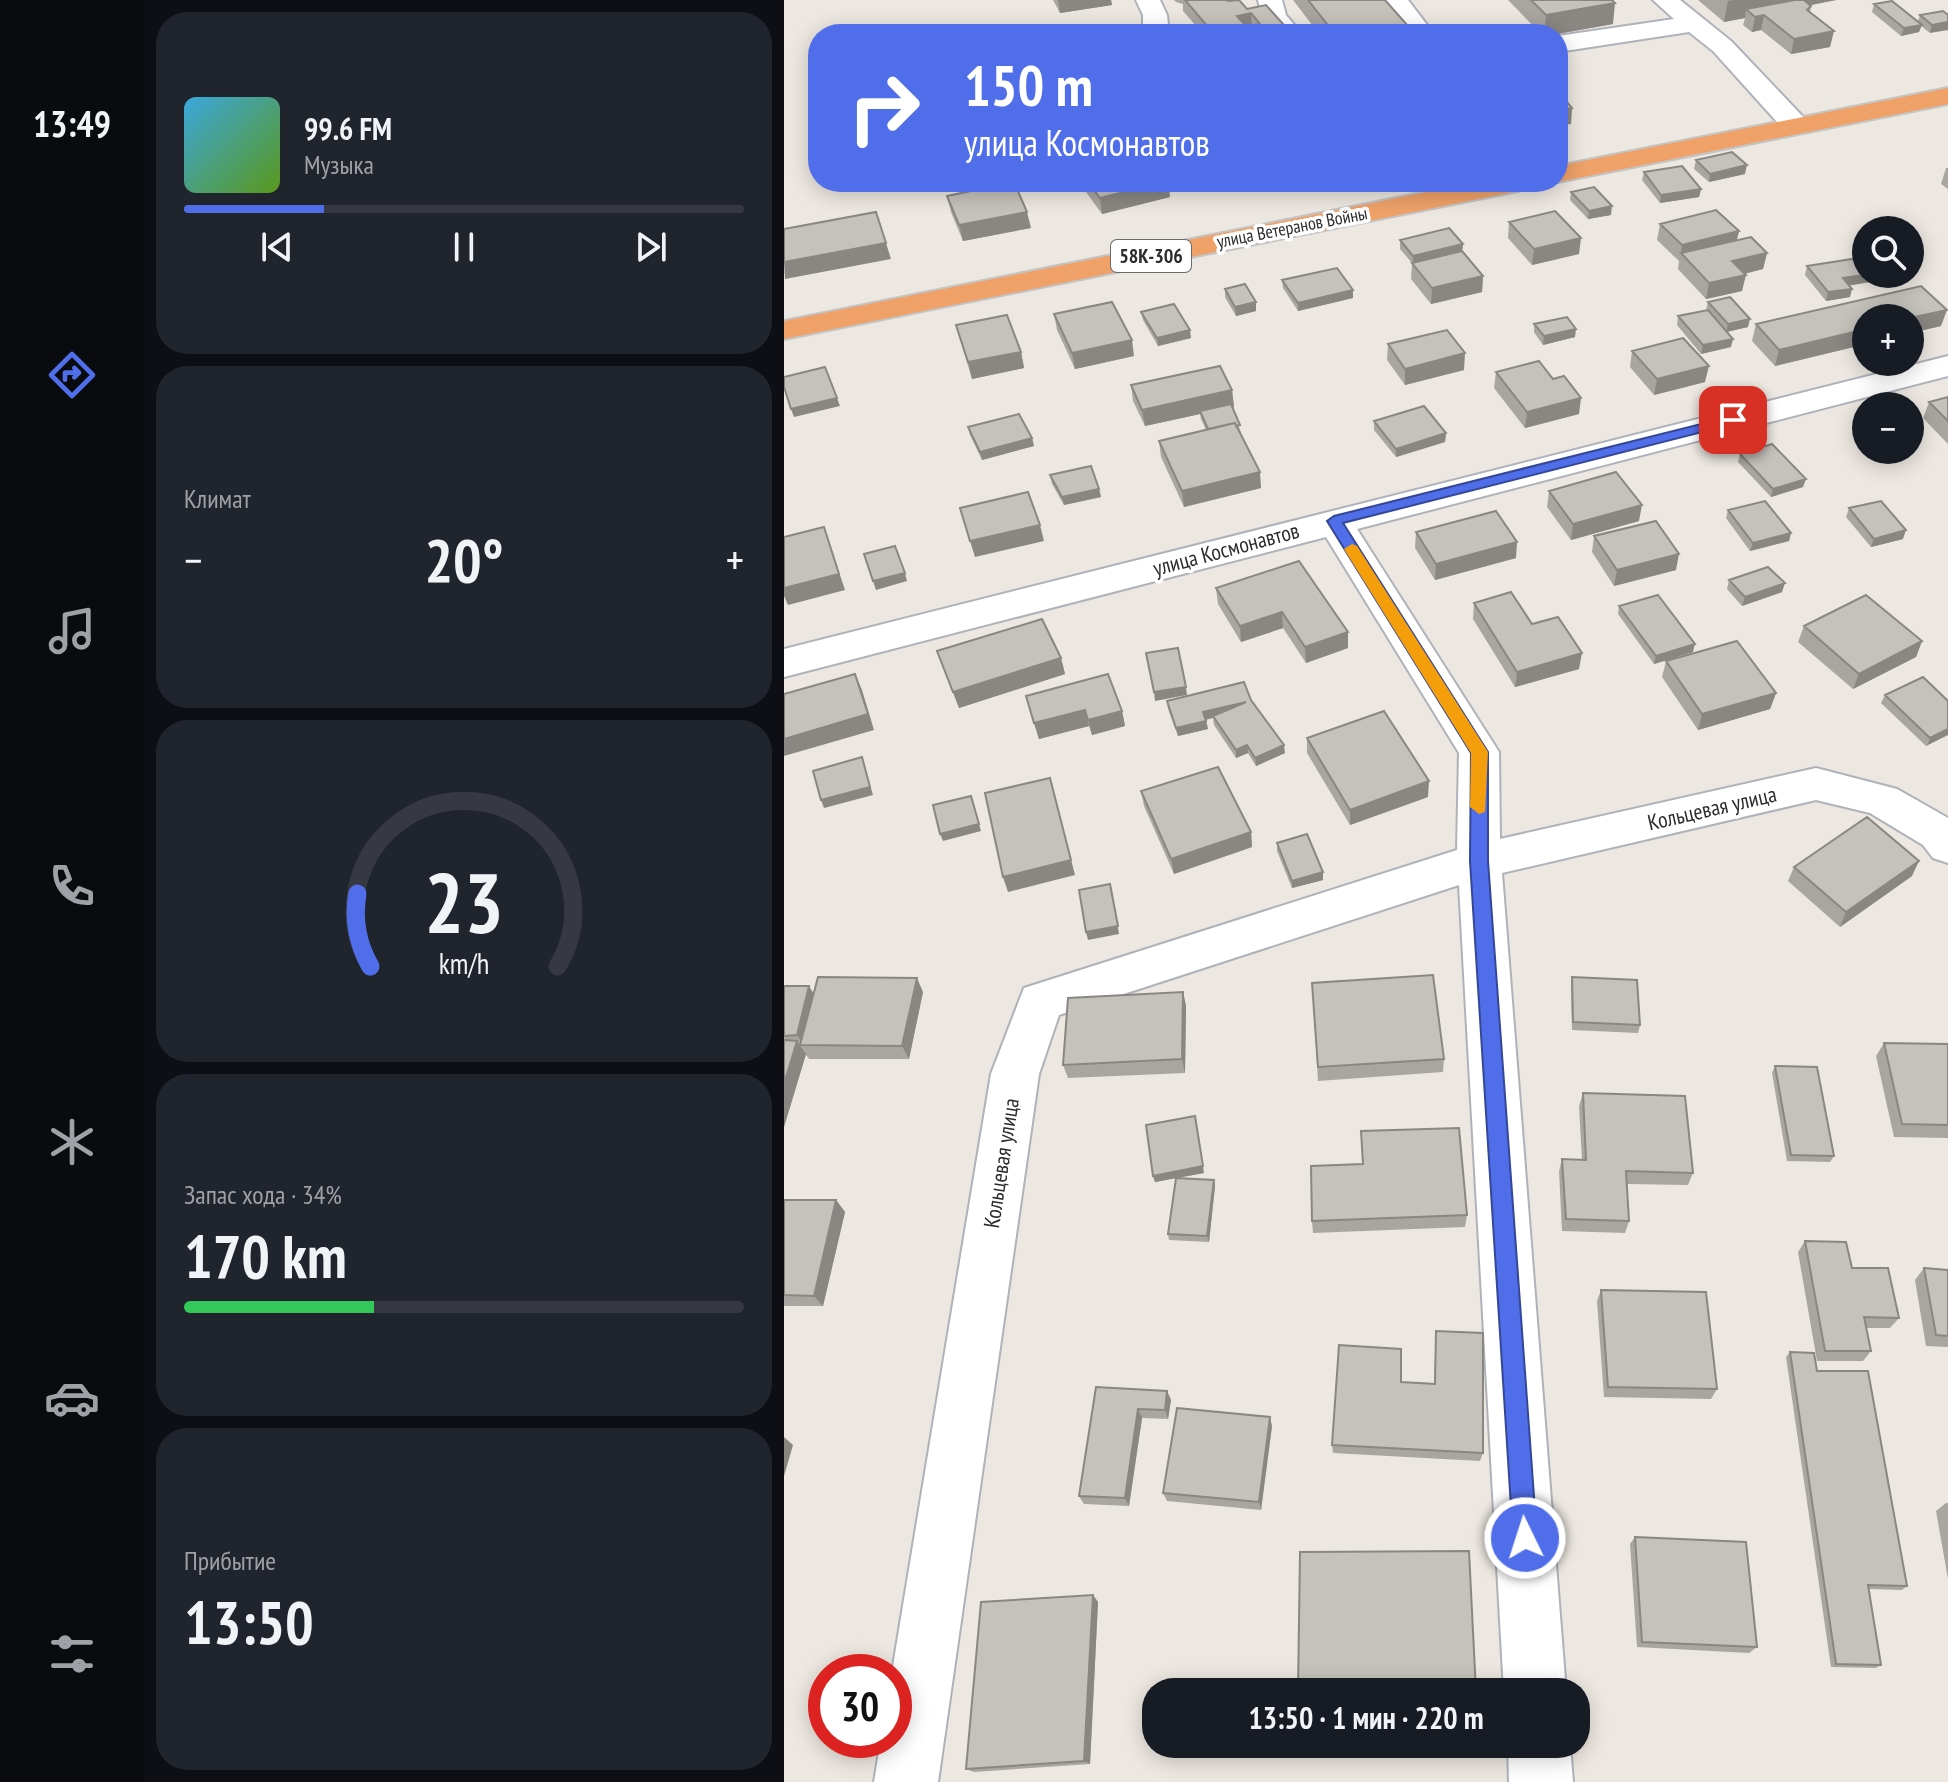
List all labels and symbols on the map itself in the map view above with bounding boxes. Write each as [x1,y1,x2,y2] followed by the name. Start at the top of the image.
[1215,201,1369,253] street label: улица Ветеранов Войны
[1111,240,1191,272] road number: 58К-306
[1699,386,1767,454] pin
[1150,516,1302,582] street label: улица Космонавтов
[1645,780,1779,836] street label: Кольцевая улица
[977,1096,1025,1230] street label: Кольцевая улица
[1483,1496,1567,1580] position arrow
[808,1654,912,1758] speed limit sign: 30

